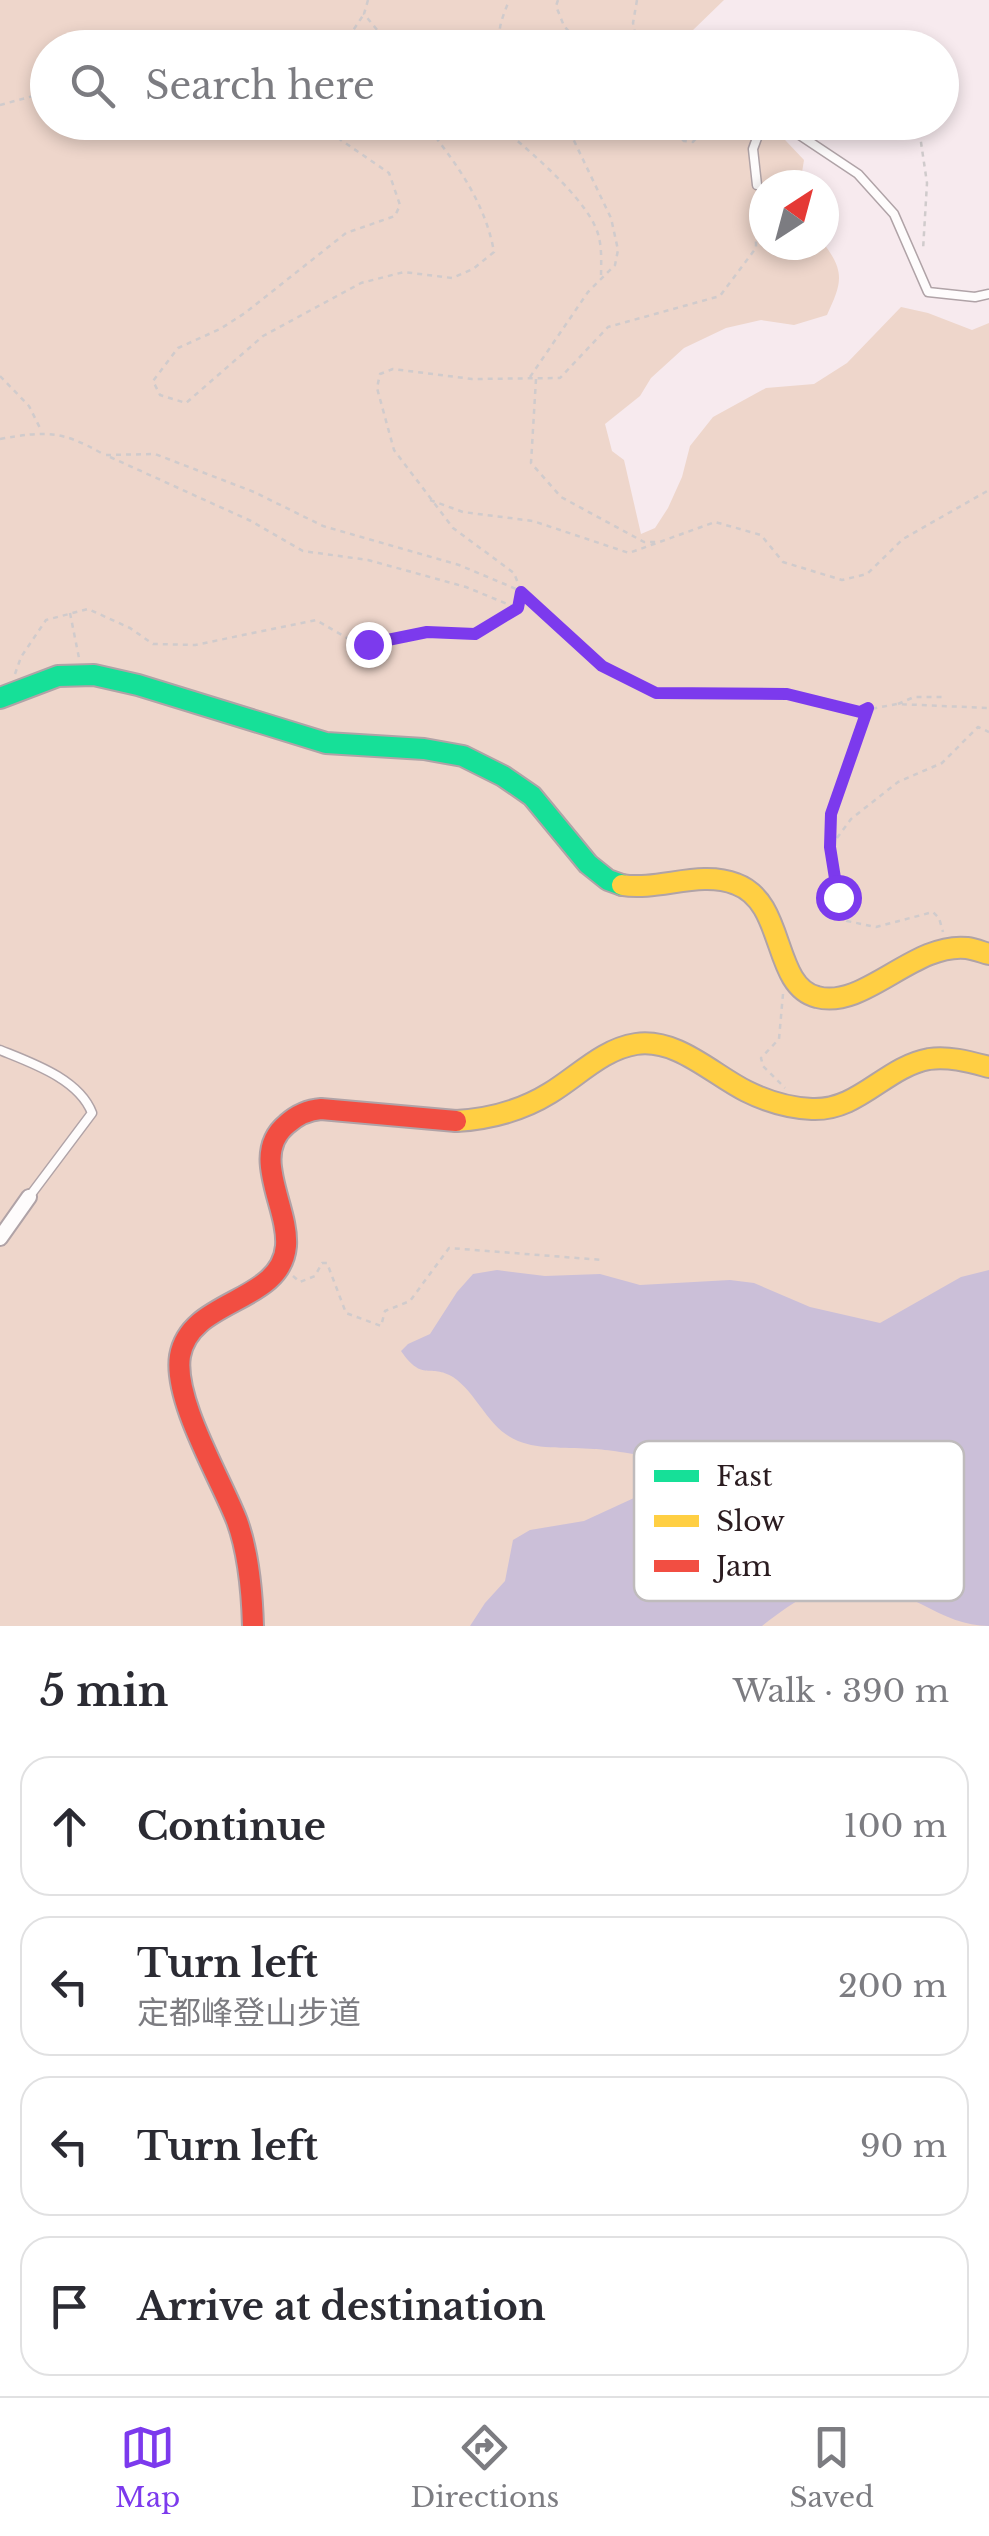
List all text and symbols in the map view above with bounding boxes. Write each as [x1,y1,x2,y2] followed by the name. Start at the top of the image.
[30,30,959,140] search box
[65,58,120,113] icon: search
[145,62,375,109] text: Search here
[749,170,839,260] north arrow
[346,622,392,668] route end
[816,875,862,921] route start
[634,1441,964,1601] legend
[716,1459,773,1494] text: Fast
[716,1504,785,1539] text: Slow
[712,1549,772,1584] text: Jam
[40,1665,168,1717] text: 5 min
[733,1671,949,1711] text: Walk · 390 m
[42,1799,97,1854] icon: ahead
[137,1803,326,1850] text: Continue
[844,1806,947,1846] text: 100 m
[137,1940,318,1987] text: Turn left
[42,1959,97,2014] icon: left
[838,1966,947,2006] text: 200 m
[137,1993,361,2033] text: 定都峰登山步道
[42,2119,97,2174] icon: left
[137,2123,318,2170] text: Turn left
[860,2126,947,2166] text: 90 m
[42,2279,97,2334] icon: arrive
[137,2283,546,2330] text: Arrive at destination
[115,2420,180,2515] tab: Map
[410,2420,559,2515] tab: Directions
[789,2420,874,2515] tab: Saved

